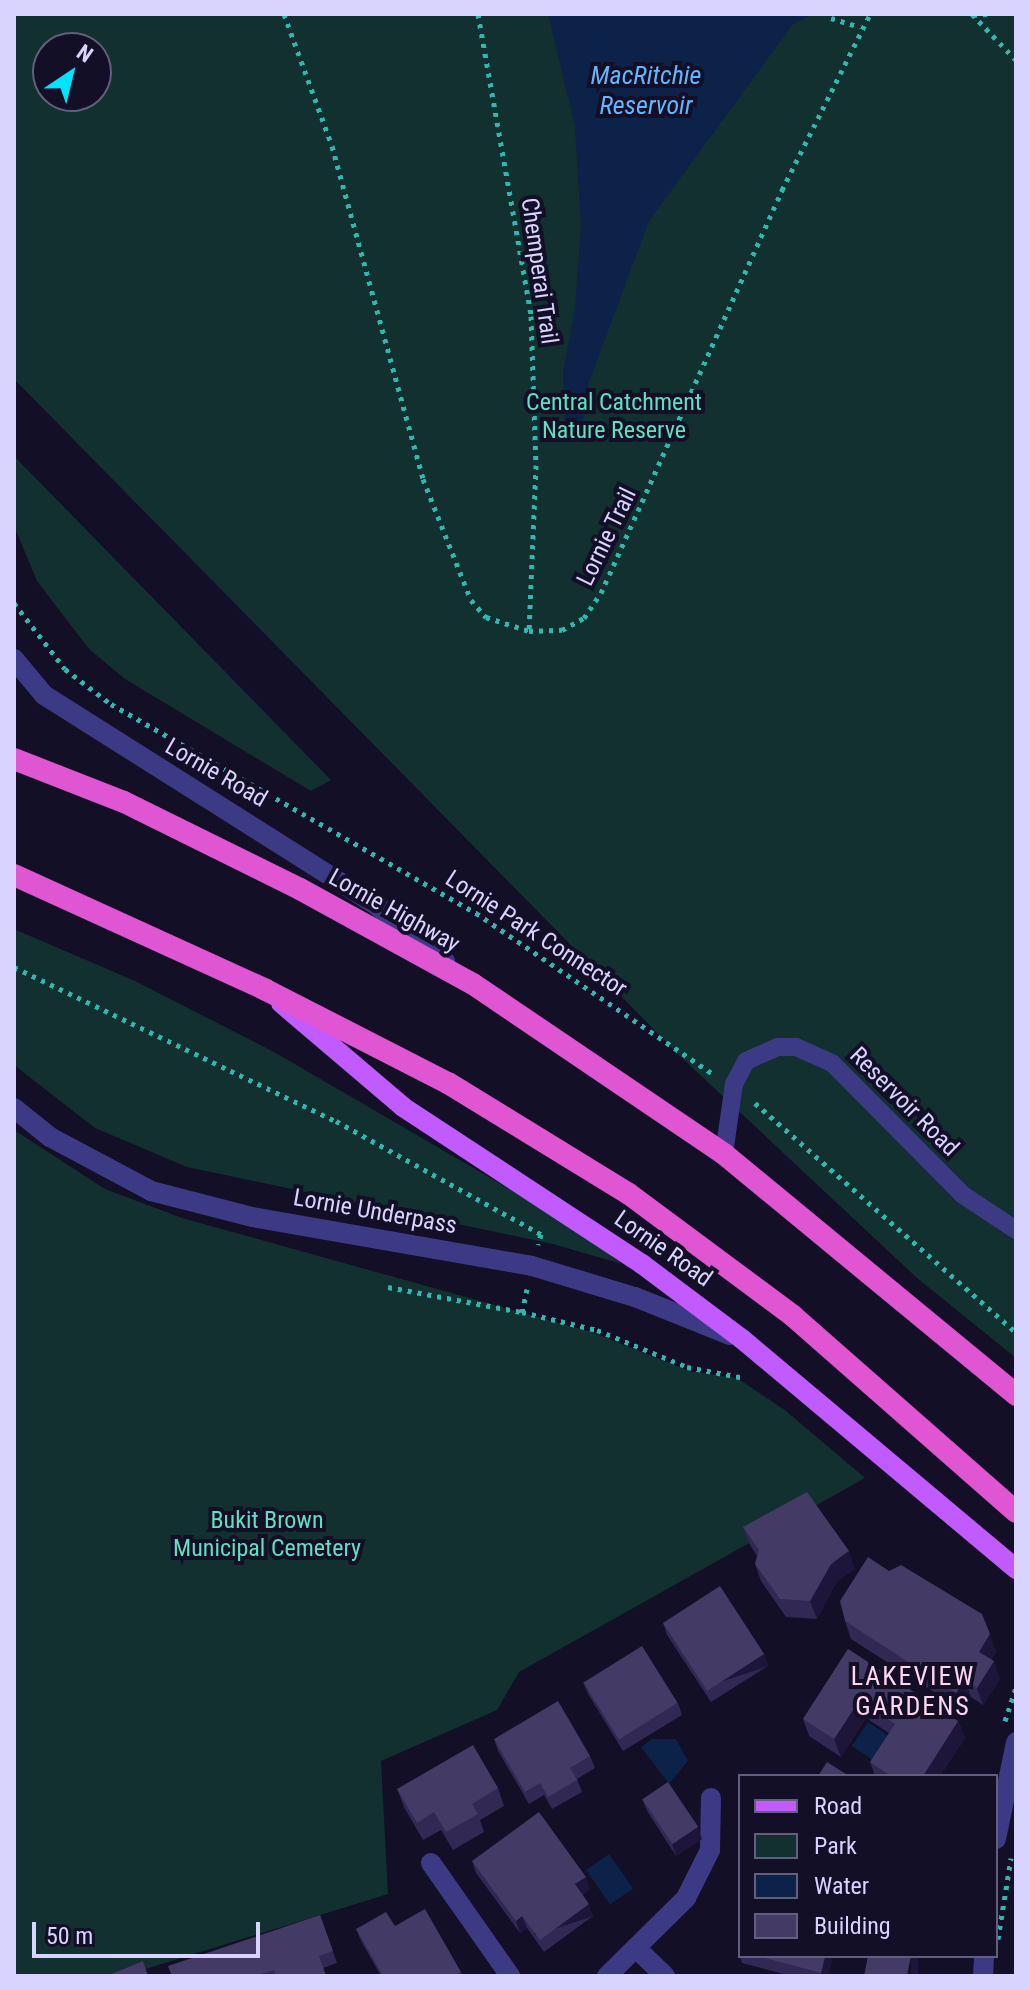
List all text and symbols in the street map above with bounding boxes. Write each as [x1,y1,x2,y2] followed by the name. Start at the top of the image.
[32,32,112,112] north arrow
[72,39,98,68] text: N
[591,60,701,122] water label: MacRitchie Reservoir
[514,196,564,346] street label: Chemperai Trail
[526,389,702,445] park label: Central Catchment Nature Reserve
[571,483,643,591] street label: Lornie Trail
[160,732,272,814] street label: Lornie Road
[323,863,465,959] street label: Lornie Highway
[440,865,632,1003] street label: Lornie Park Connector
[843,1041,965,1163] street label: Reservoir Road
[291,1183,459,1241] street label: Lornie Underpass
[609,1205,717,1293] street label: Lornie Road
[173,1507,361,1563] park label: Bukit Brown Municipal Cemetery
[851,1661,975,1722] district label: LAKEVIEW GARDENS
[738,1774,998,1958] legend
[814,1792,862,1820] text: Road
[814,1832,857,1860] text: Park
[814,1872,869,1900] text: Water
[36,1906,264,1956] scale bar
[814,1912,891,1940] text: Building
[46,1922,93,1950] text: 50 m

